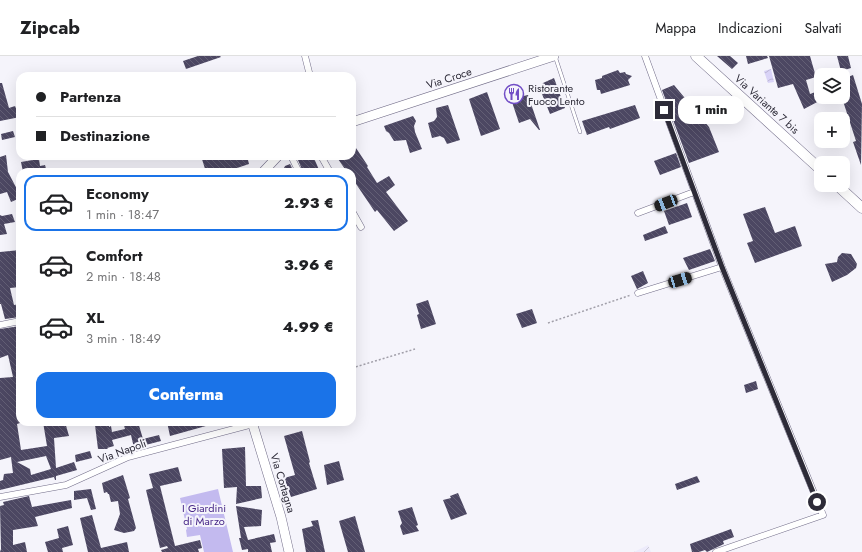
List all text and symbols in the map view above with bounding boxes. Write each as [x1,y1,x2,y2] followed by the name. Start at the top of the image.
[20,14,80,41] text: Zipcab
[655,18,696,38] text: Mappa
[718,18,782,38] text: Indicazioni
[804,18,842,38] text: Salvati
[424,63,474,93] street label: Via Croce
[814,68,850,192] map controls
[814,68,850,104] button: layers
[731,71,803,138] street label: Via Variante 7 bis
[528,80,585,109] place label: Ristorante Fuoco Lento
[503,83,525,105] restaurant icon: Ristorante Fuoco Lento
[60,86,121,108] text: Partenza
[678,96,744,124] callout: 1 min
[695,100,727,119] text: 1 min
[655,101,673,119] route end
[814,112,850,148] button: +
[60,125,150,147] text: Destinazione
[814,156,850,192] button: −
[86,183,149,205] text: Economy
[38,185,74,221] icon: car
[284,192,334,214] text: 2.93 €
[653,193,679,213] car
[86,205,159,224] text: 1 min · 18:47
[86,245,143,267] text: Comfort
[38,247,74,283] icon: car
[284,254,334,276] text: 3.96 €
[86,267,161,286] text: 2 min · 18:48
[667,271,693,289] car
[86,307,104,329] text: XL
[38,309,74,345] icon: car
[283,316,334,338] text: 4.99 €
[86,329,161,348] text: 3 min · 18:49
[36,372,336,418] button: Conferma
[96,435,148,467] street label: Via Napoli
[266,451,300,515] street label: Via Cortagna
[808,493,826,511] route start
[182,500,226,529] park label: I Giardini di Marzo

